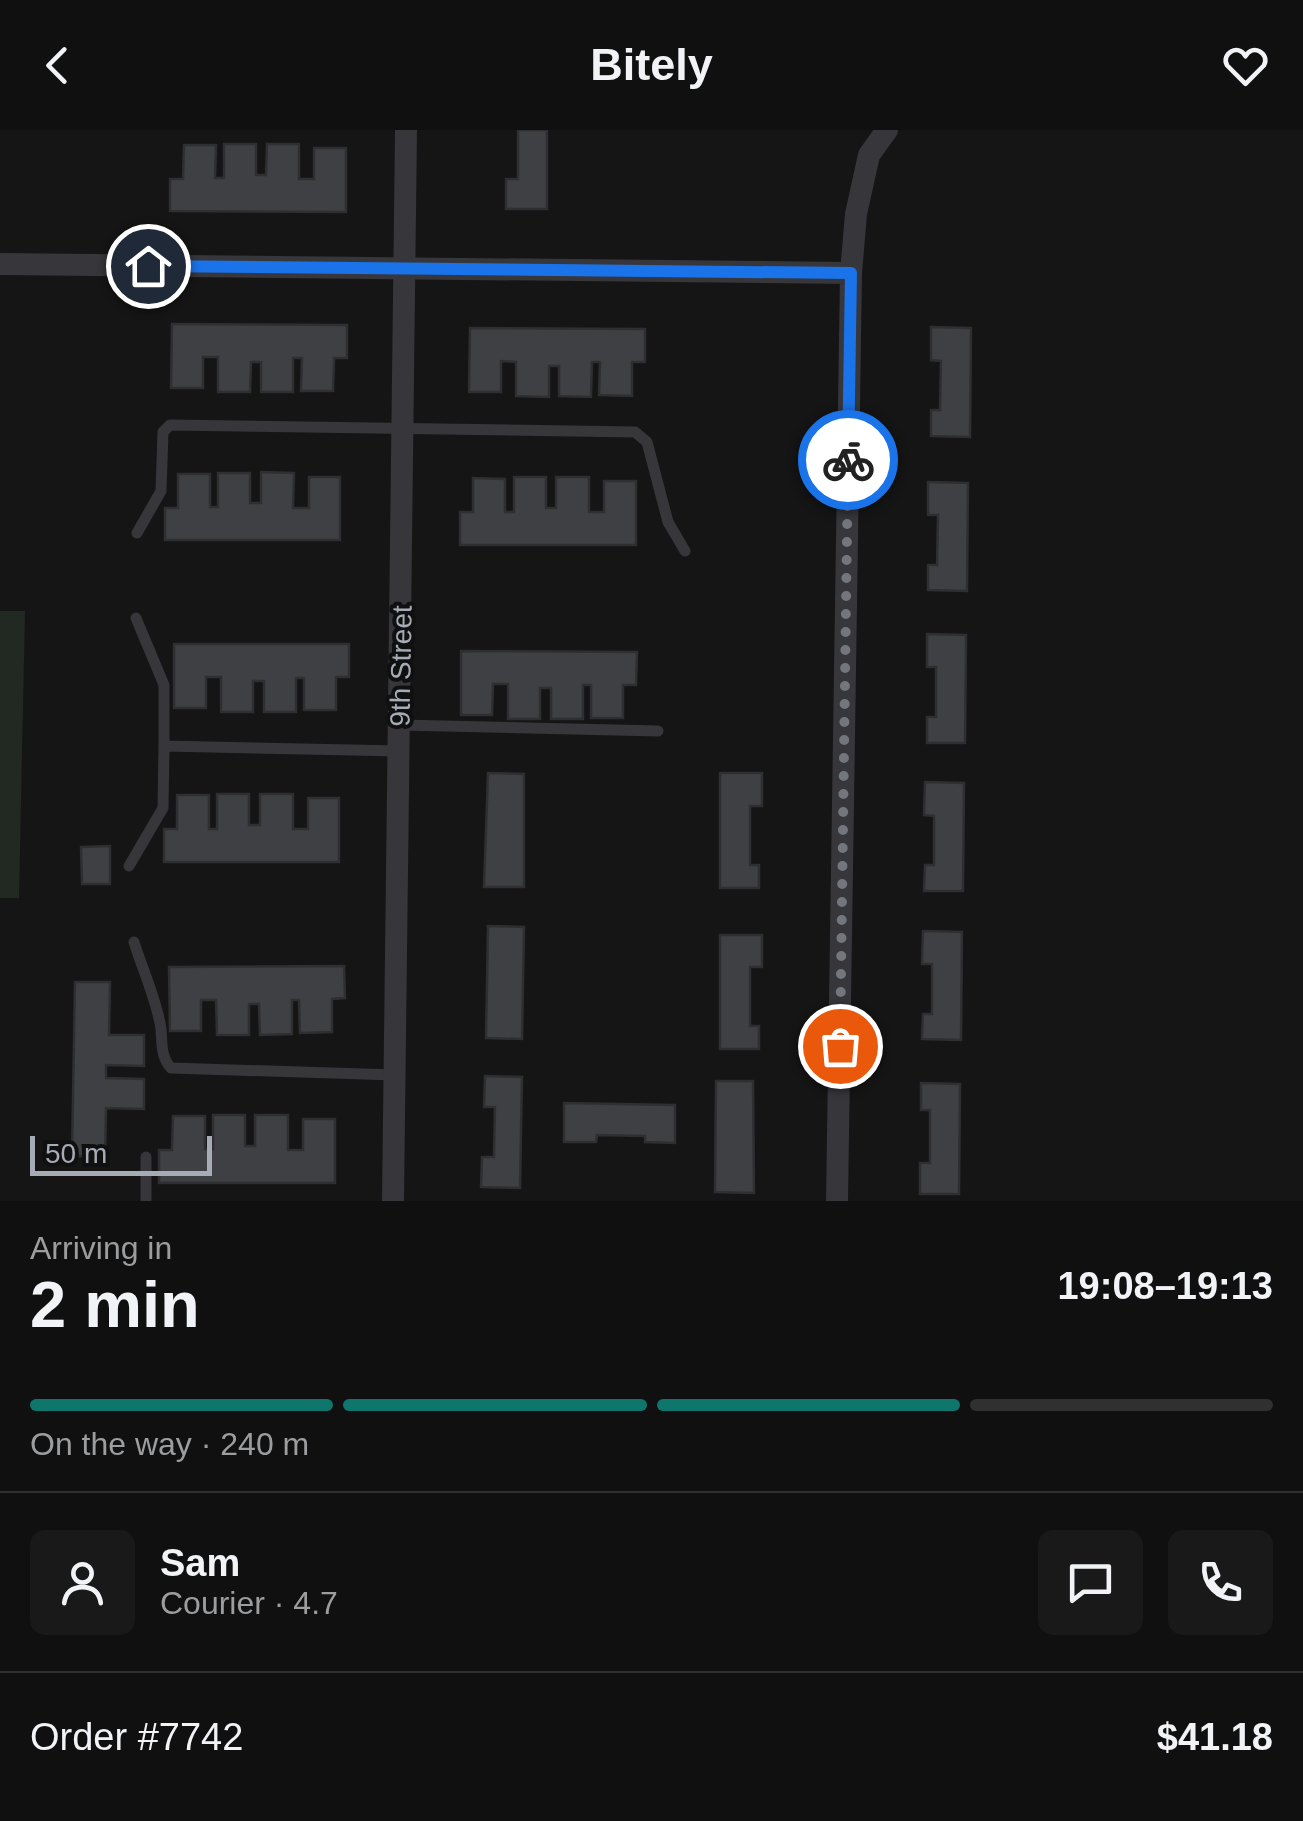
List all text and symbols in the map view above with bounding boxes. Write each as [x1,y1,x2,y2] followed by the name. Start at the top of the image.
[30,38,85,93] icon: back
[1218,38,1273,93] icon: heart
[590,39,713,90] text: Bitely
[106,224,191,309] pin
[121,239,176,294] icon: home
[798,410,898,510] courier
[821,433,876,488] icon: bike
[384,605,418,727] street label: 9th Street
[798,1004,883,1089] pin
[813,1019,868,1074] icon: bag
[30,1131,212,1176] scale bar
[45,1138,107,1169] text: 50 m
[30,1230,172,1266] text: Arriving in
[1057,1265,1273,1307] text: 19:08–19:13
[30,1268,200,1341] text: 2 min
[30,1426,309,1462] text: On the way · 240 m
[30,1530,135,1635] button: person
[1038,1530,1143,1635] button: chat
[1168,1530,1273,1635] button: phone
[160,1542,240,1584] text: Sam
[160,1585,338,1621] text: Courier · 4.7
[30,1716,243,1758] text: Order #7742
[1157,1716,1273,1758] text: $41.18

